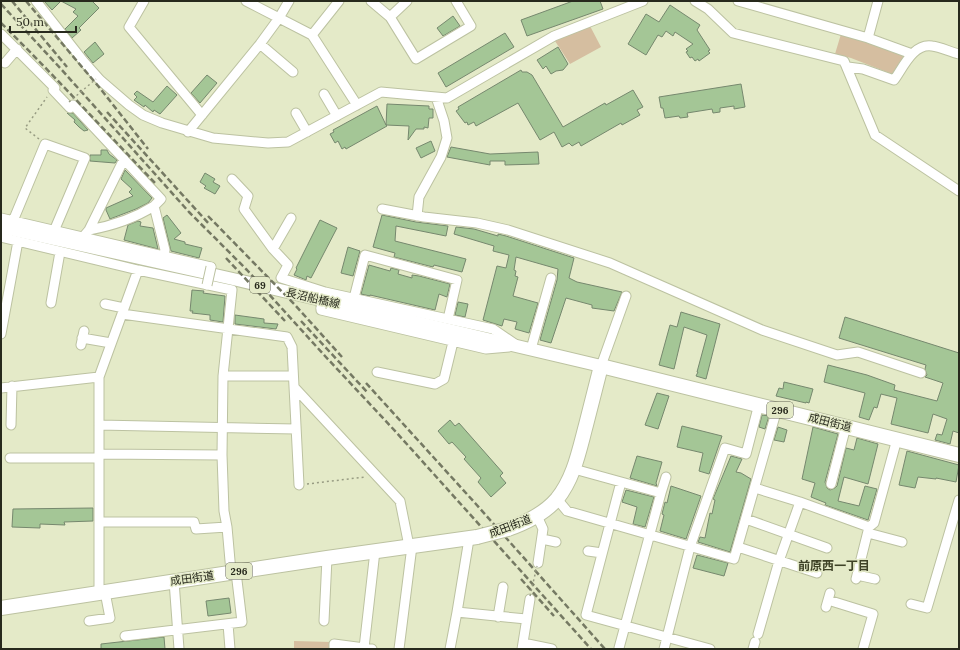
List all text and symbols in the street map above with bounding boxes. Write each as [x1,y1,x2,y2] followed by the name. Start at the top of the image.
[10,8,76,34] scale bar
[16,14,44,29] text: 50 m
[250,277,270,293] road number: 69
[285,285,341,311] street label: 長沼船橋線
[767,402,793,418] road number: 296
[807,410,853,434] street label: 成田街道
[487,512,533,540] street label: 成田街道
[798,558,870,573] district label: 前原西一丁目
[226,563,252,579] road number: 296
[169,568,215,588] street label: 成田街道

